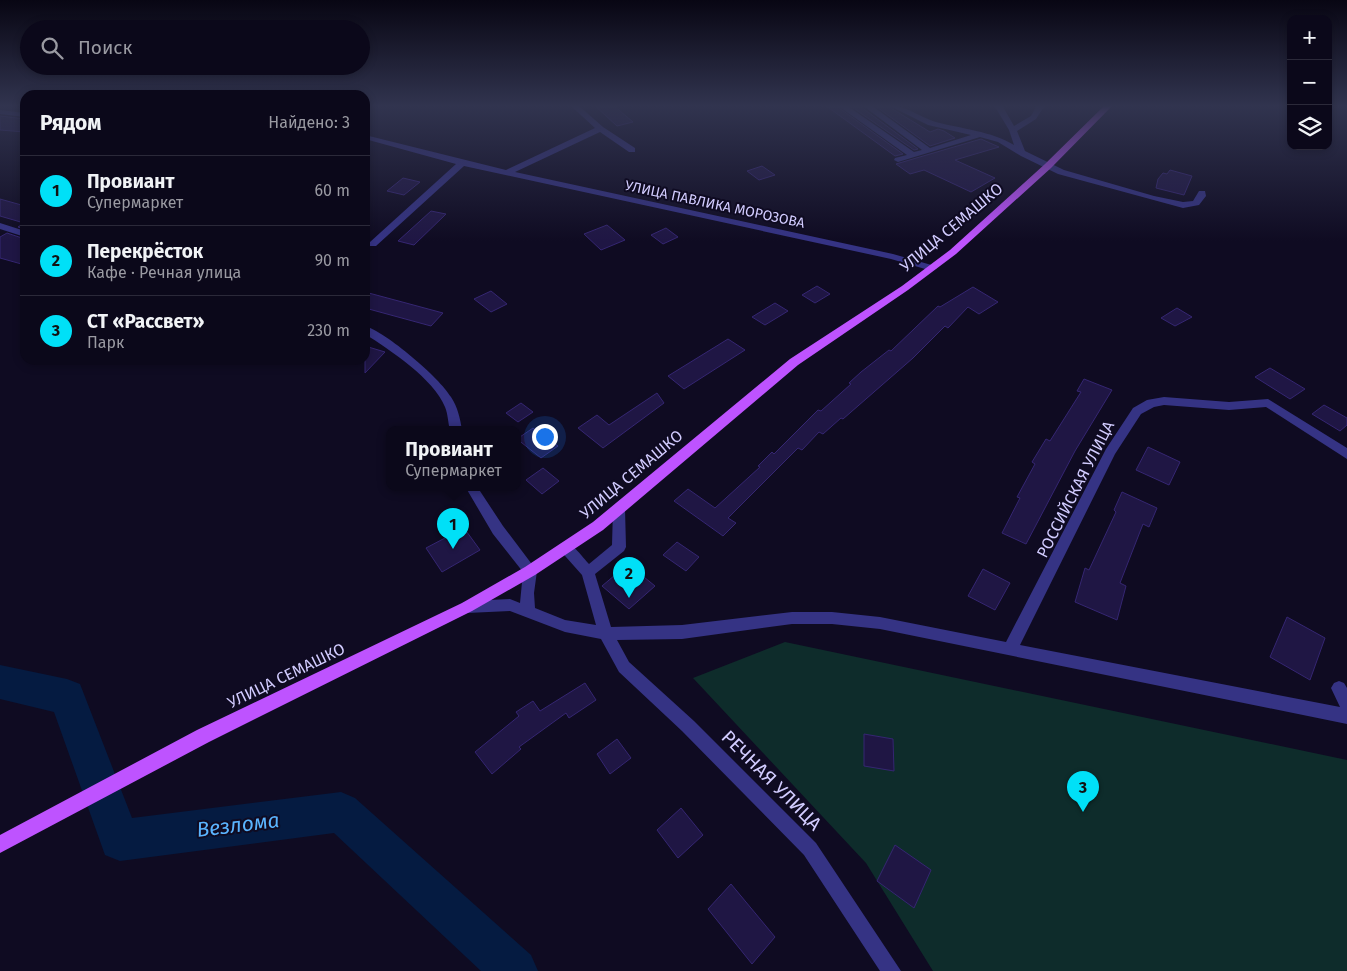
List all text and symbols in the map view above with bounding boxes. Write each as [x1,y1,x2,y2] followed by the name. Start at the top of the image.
[1287,15,1332,150] map controls
[1287,15,1332,60] button: +
[20,20,370,75] search box
[38,34,66,62] icon: search
[78,36,132,59] text: Поиск
[1287,60,1332,105] button: −
[1287,105,1332,150] button: layers
[40,110,101,136] text: Рядом
[268,113,350,132] text: Найдено: 3
[87,170,174,193] text: Провиант
[624,177,806,232] street label: УЛИЦА ПАВЛИКА МОРОЗОВА
[896,179,1006,276] street label: УЛИЦА СЕМАШКО
[52,181,60,200] text: 1
[315,181,350,200] text: 60 m
[87,193,183,212] text: Супермаркет
[87,240,203,263] text: Перекрёсток
[52,251,60,270] text: 2
[315,251,350,270] text: 90 m
[87,263,241,282] text: Кафе · Речная улица
[87,310,204,333] text: СТ «Рассвет»
[52,321,60,340] text: 3
[307,321,350,340] text: 230 m
[87,333,124,352] text: Парк
[1033,417,1119,561] street label: РОССИЙСКАЯ УЛИЦА
[532,424,558,450] your location
[386,426,521,491] popup
[576,426,686,523] street label: УЛИЦА СЕМАШКО
[405,438,493,461] text: Провиант
[405,461,502,480] text: Супермаркет
[437,508,469,549] pin: 1
[613,557,645,598] pin: 2
[225,639,348,712] street label: УЛИЦА СЕМАШКО
[717,726,827,835] street label: РЕЧНАЯ УЛИЦА
[1067,771,1099,812] pin: 3
[195,807,281,843] water label: Везлома

